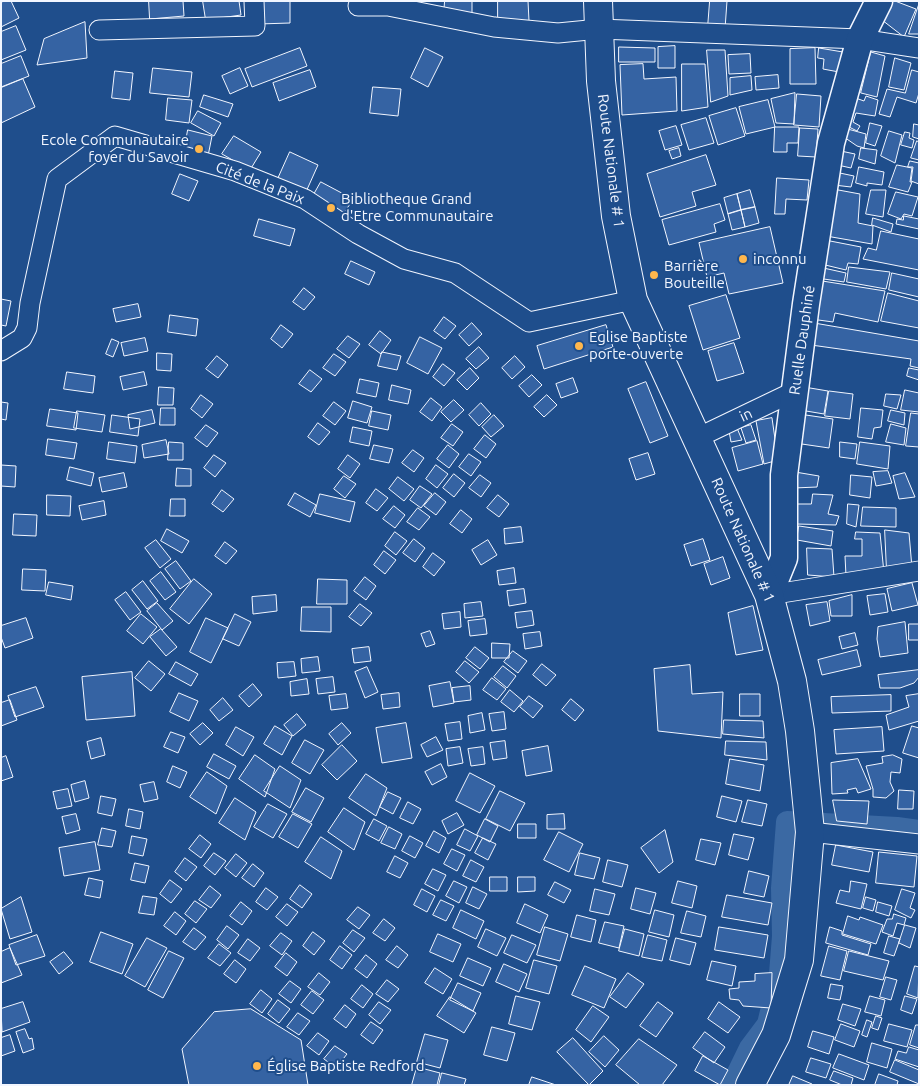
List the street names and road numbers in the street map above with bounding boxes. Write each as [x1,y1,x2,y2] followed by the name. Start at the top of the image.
[594,93,628,229] street label: Route Nationale # 1
[213,158,307,208] street label: Cité de la Paix
[785,284,819,396] street label: Ruelle Dauphiné
[737,404,755,426] street label: in
[707,475,779,605] street label: Route Nationale # 1

